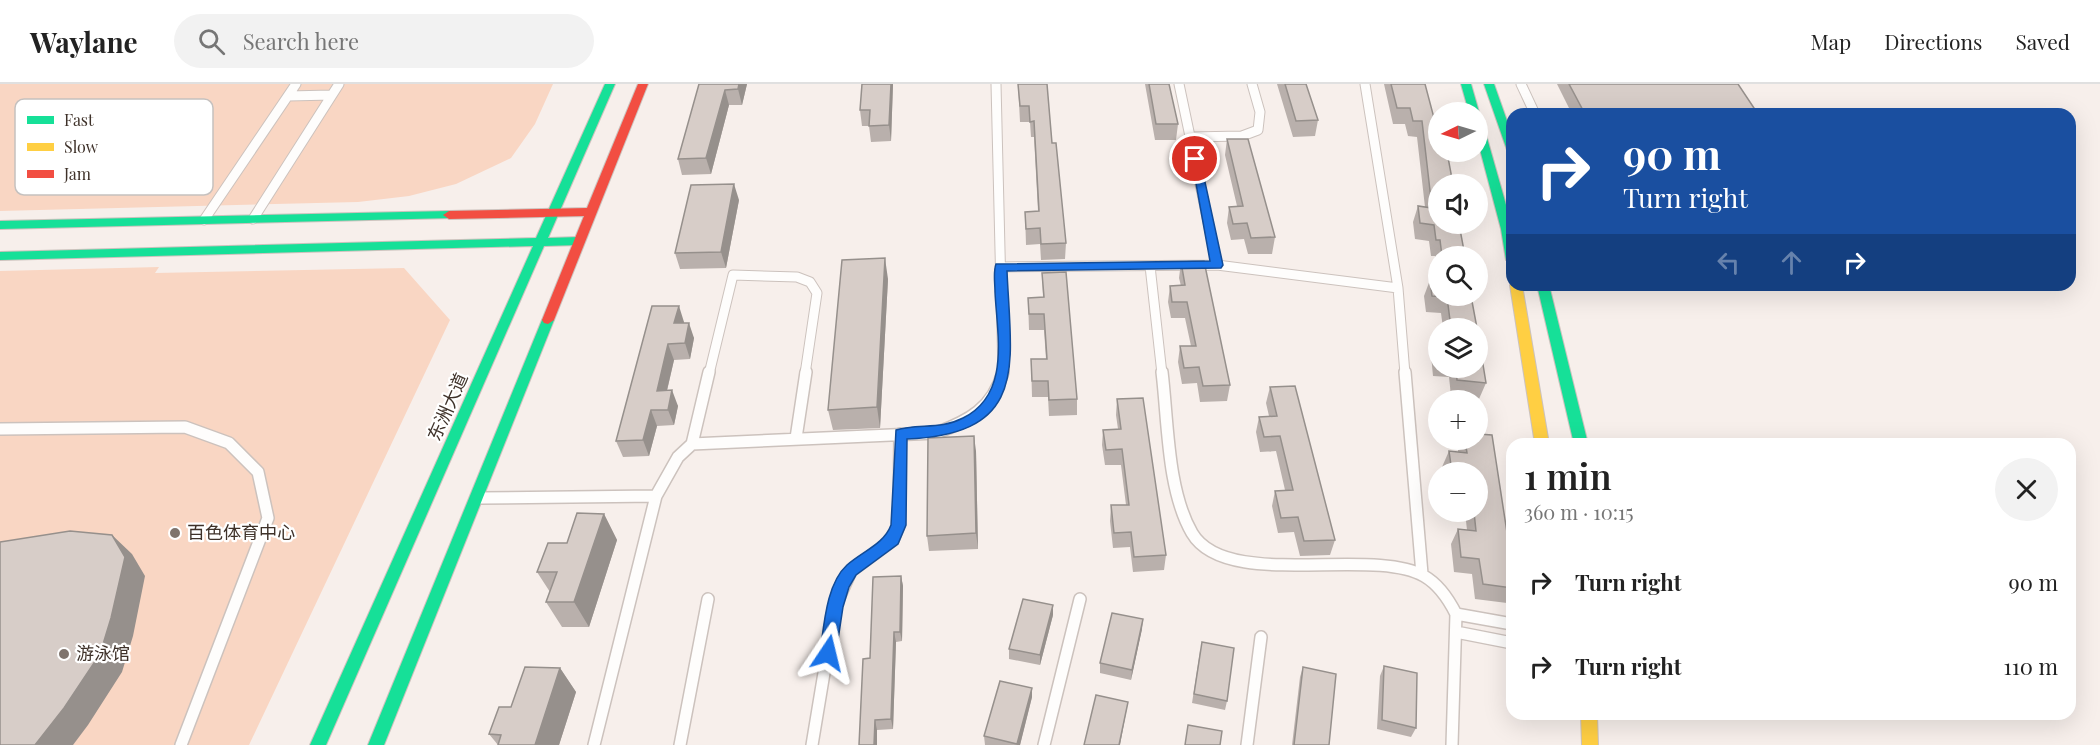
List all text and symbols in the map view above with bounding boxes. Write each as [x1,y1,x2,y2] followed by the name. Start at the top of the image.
[174,14,594,68] search box
[30,23,138,60] text: Waylane
[195,25,228,58] icon: search
[243,26,359,56] text: Search here
[1810,27,1851,55] text: Map
[1884,27,1982,55] text: Directions
[2015,27,2070,55] text: Saved
[15,99,213,195] legend
[1428,102,1488,162] north arrow
[1428,102,1488,522] map controls
[64,109,94,130] text: Fast
[1623,125,1721,181] text: 90 m
[1524,132,1602,210] icon: right
[1169,133,1220,184] pin
[64,136,99,157] text: Slow
[1178,142,1211,175] icon: arrive
[63,163,91,184] text: Jam
[1428,174,1488,234] button: sound
[1623,179,1748,215] text: Turn right
[1428,246,1488,306] button: search
[1712,246,1745,279] icon: left
[1775,246,1808,279] icon: ahead
[1838,246,1871,279] icon: right
[1428,318,1488,378] button: layers
[421,369,473,444] street label: 东洲大道
[1428,390,1488,450] button: +
[1524,451,1612,499] text: 1 min
[1995,458,2058,521] button: close
[1428,462,1488,522] button: −
[1524,498,1634,525] text: 360 m · 10:15
[187,520,295,544] place label: 百色体育中心
[168,526,182,540] marker: 百色体育中心
[1524,566,1557,599] icon: right
[1575,567,1681,597] text: Turn right
[2009,567,2058,597] text: 90 m
[796,621,860,685] position arrow
[76,641,130,665] place label: 游泳馆
[57,647,71,661] marker: 游泳馆
[1524,650,1557,683] icon: right
[1575,651,1681,681] text: Turn right
[2004,651,2058,681] text: 110 m

